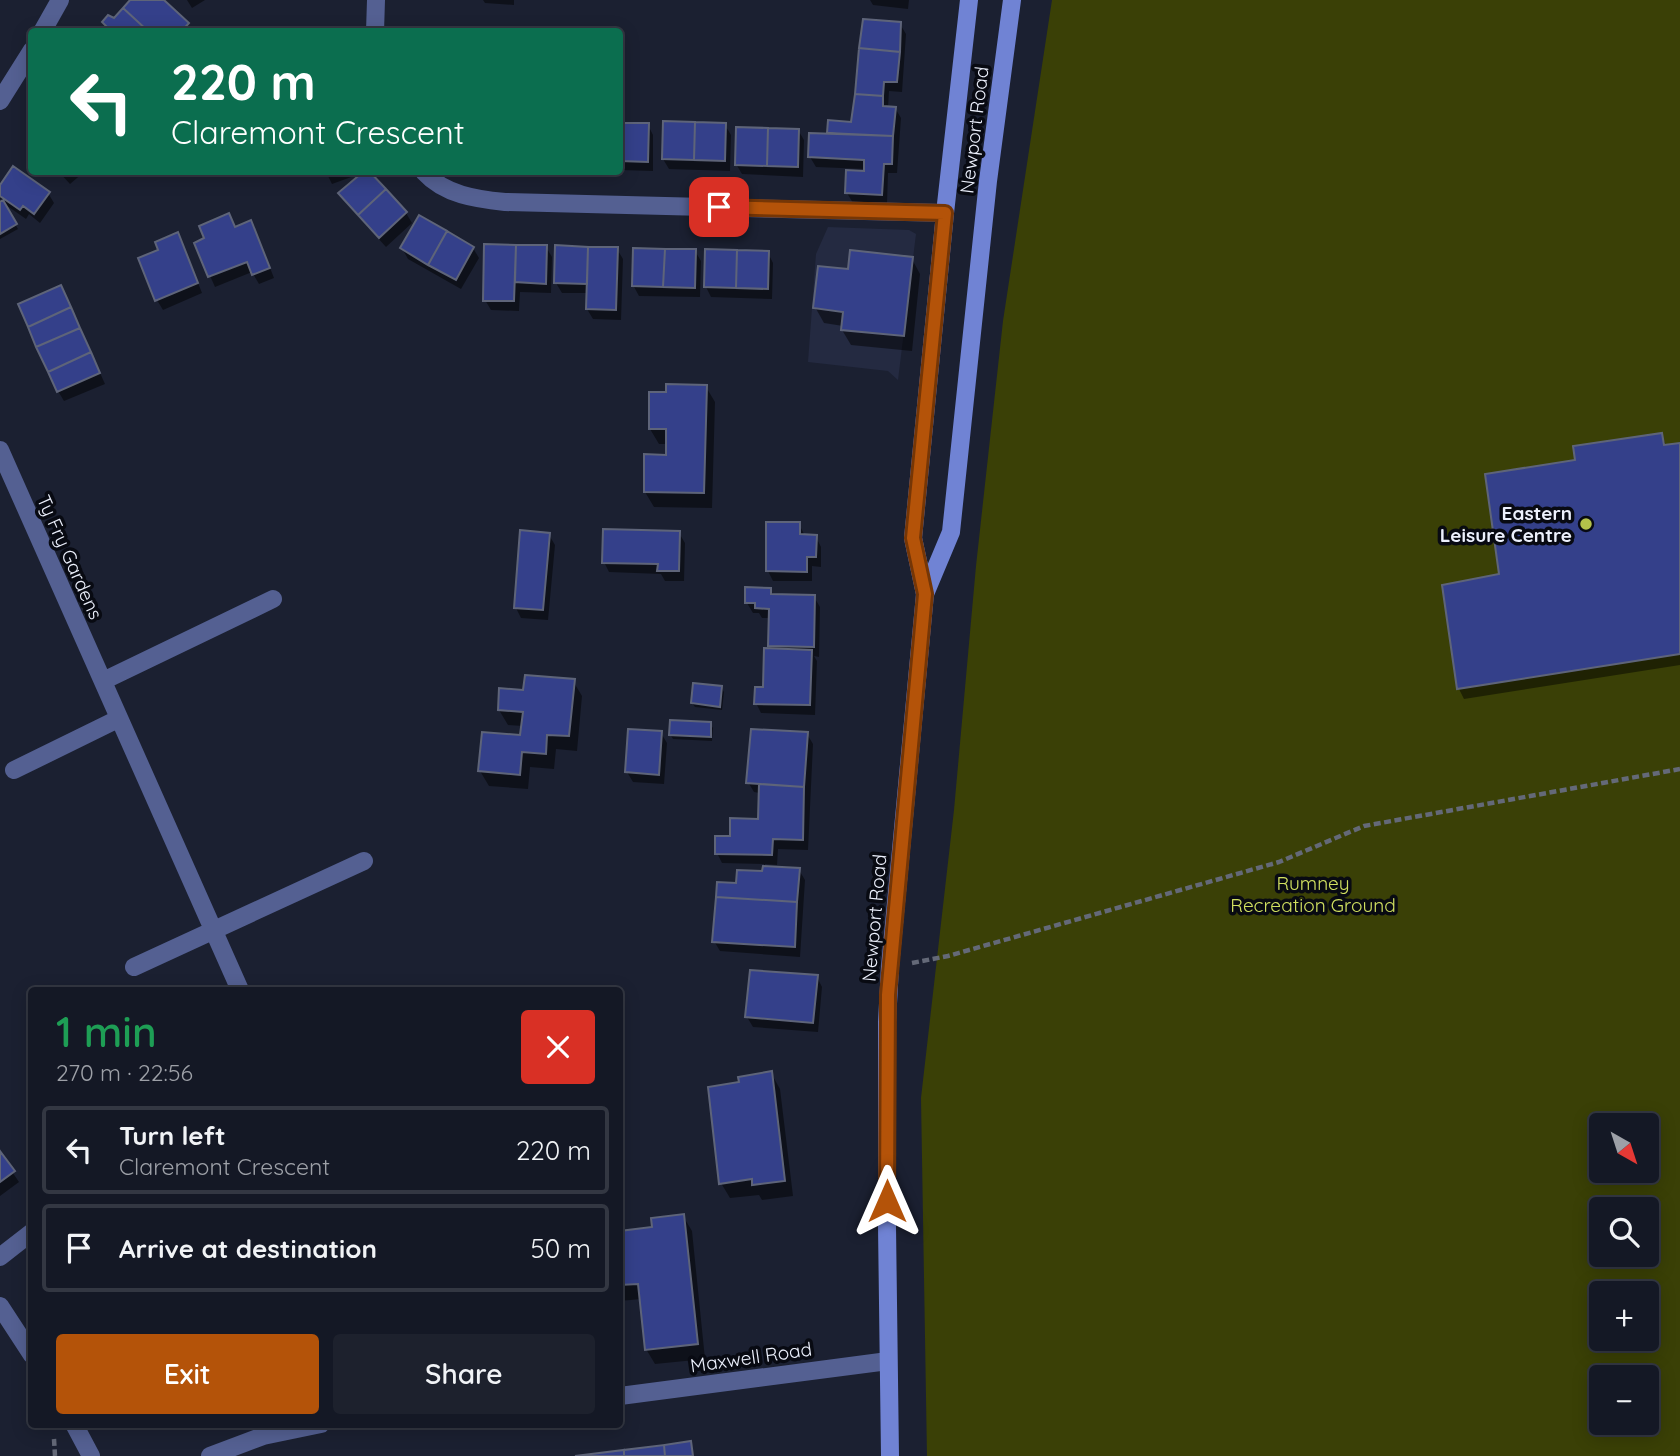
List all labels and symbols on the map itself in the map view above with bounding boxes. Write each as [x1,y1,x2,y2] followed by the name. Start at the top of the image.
[954,65,994,195] street label: Newport Road
[689,177,749,237] pin
[32,491,108,623] street label: Ty Fry Gardens
[1440,501,1572,547] place label: Eastern Leisure Centre
[1578,516,1594,532] marker: Eastern Leisure Centre
[856,853,892,983] street label: Newport Road
[1230,871,1396,917] park label: Rumney Recreation Ground
[1589,1113,1659,1183] north arrow
[850,1164,924,1238] position arrow
[689,1337,813,1377] street label: Maxwell Road

